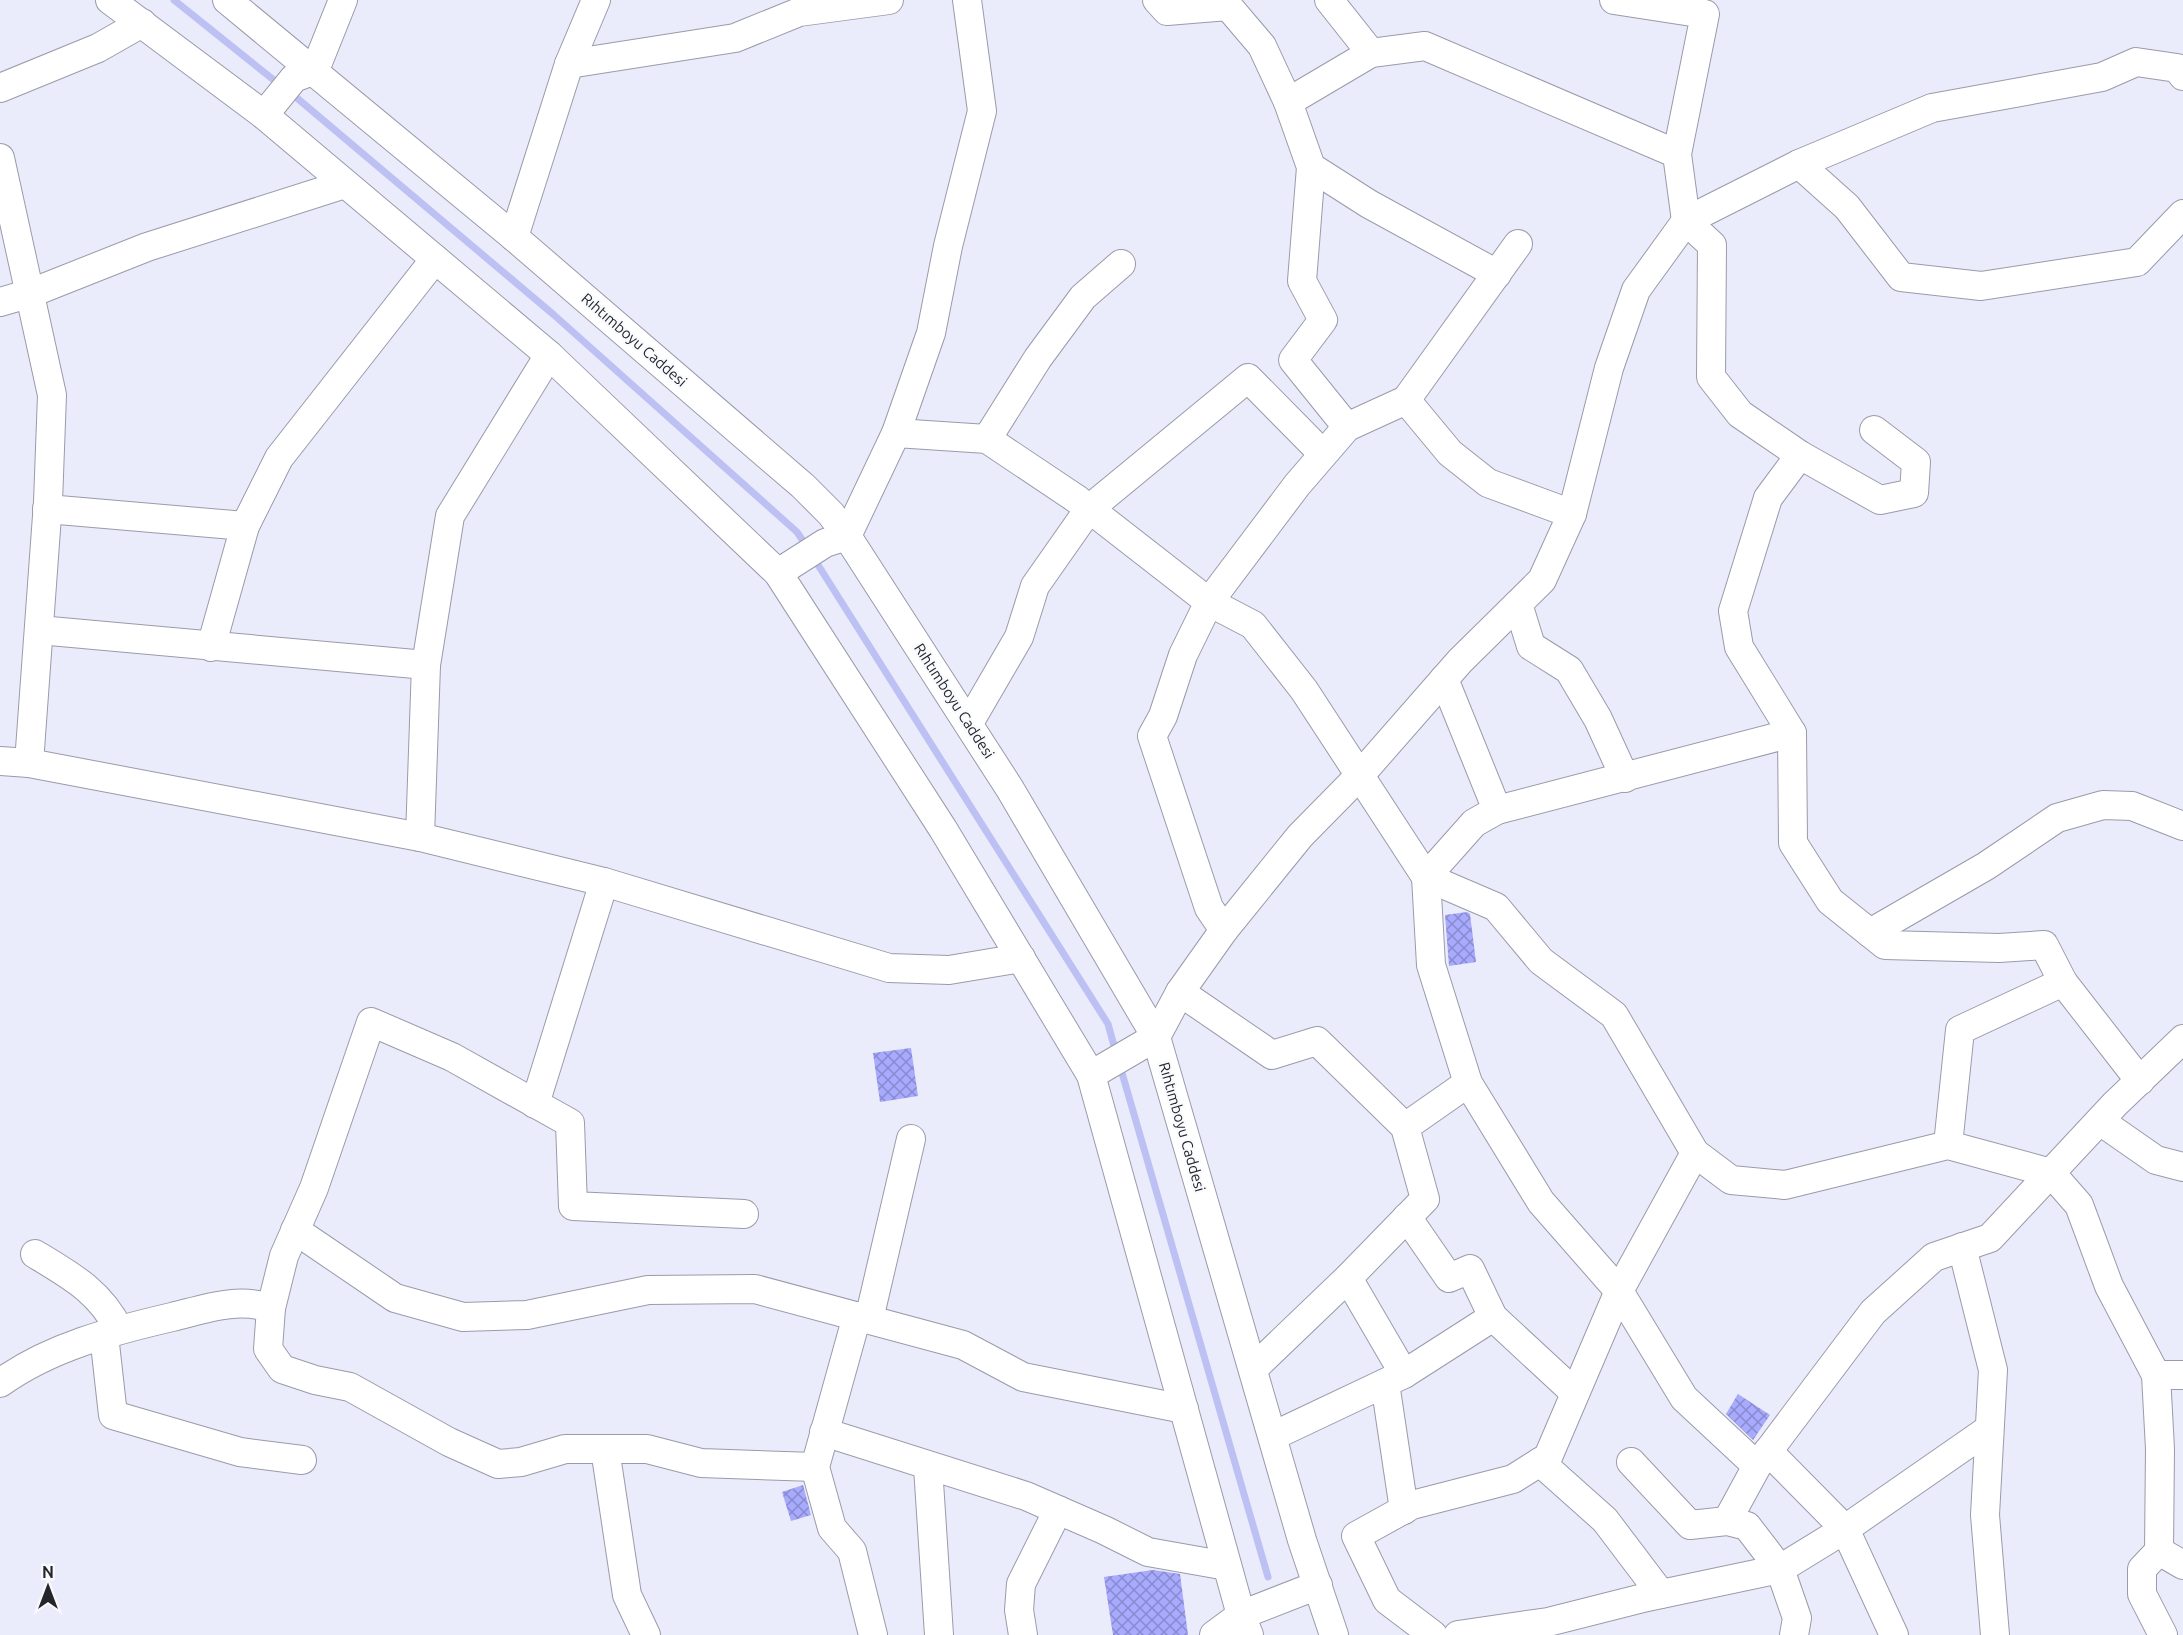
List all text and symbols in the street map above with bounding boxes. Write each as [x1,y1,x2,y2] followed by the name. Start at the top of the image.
[578,289,690,390] street label: Rıhtımboyu Caddesi
[911,640,998,761] street label: Rıhtımboyu Caddesi
[1156,1060,1209,1193] street label: Rıhtımboyu Caddesi
[18,1557,78,1617] north arrow
[42,1563,54,1581] text: N

